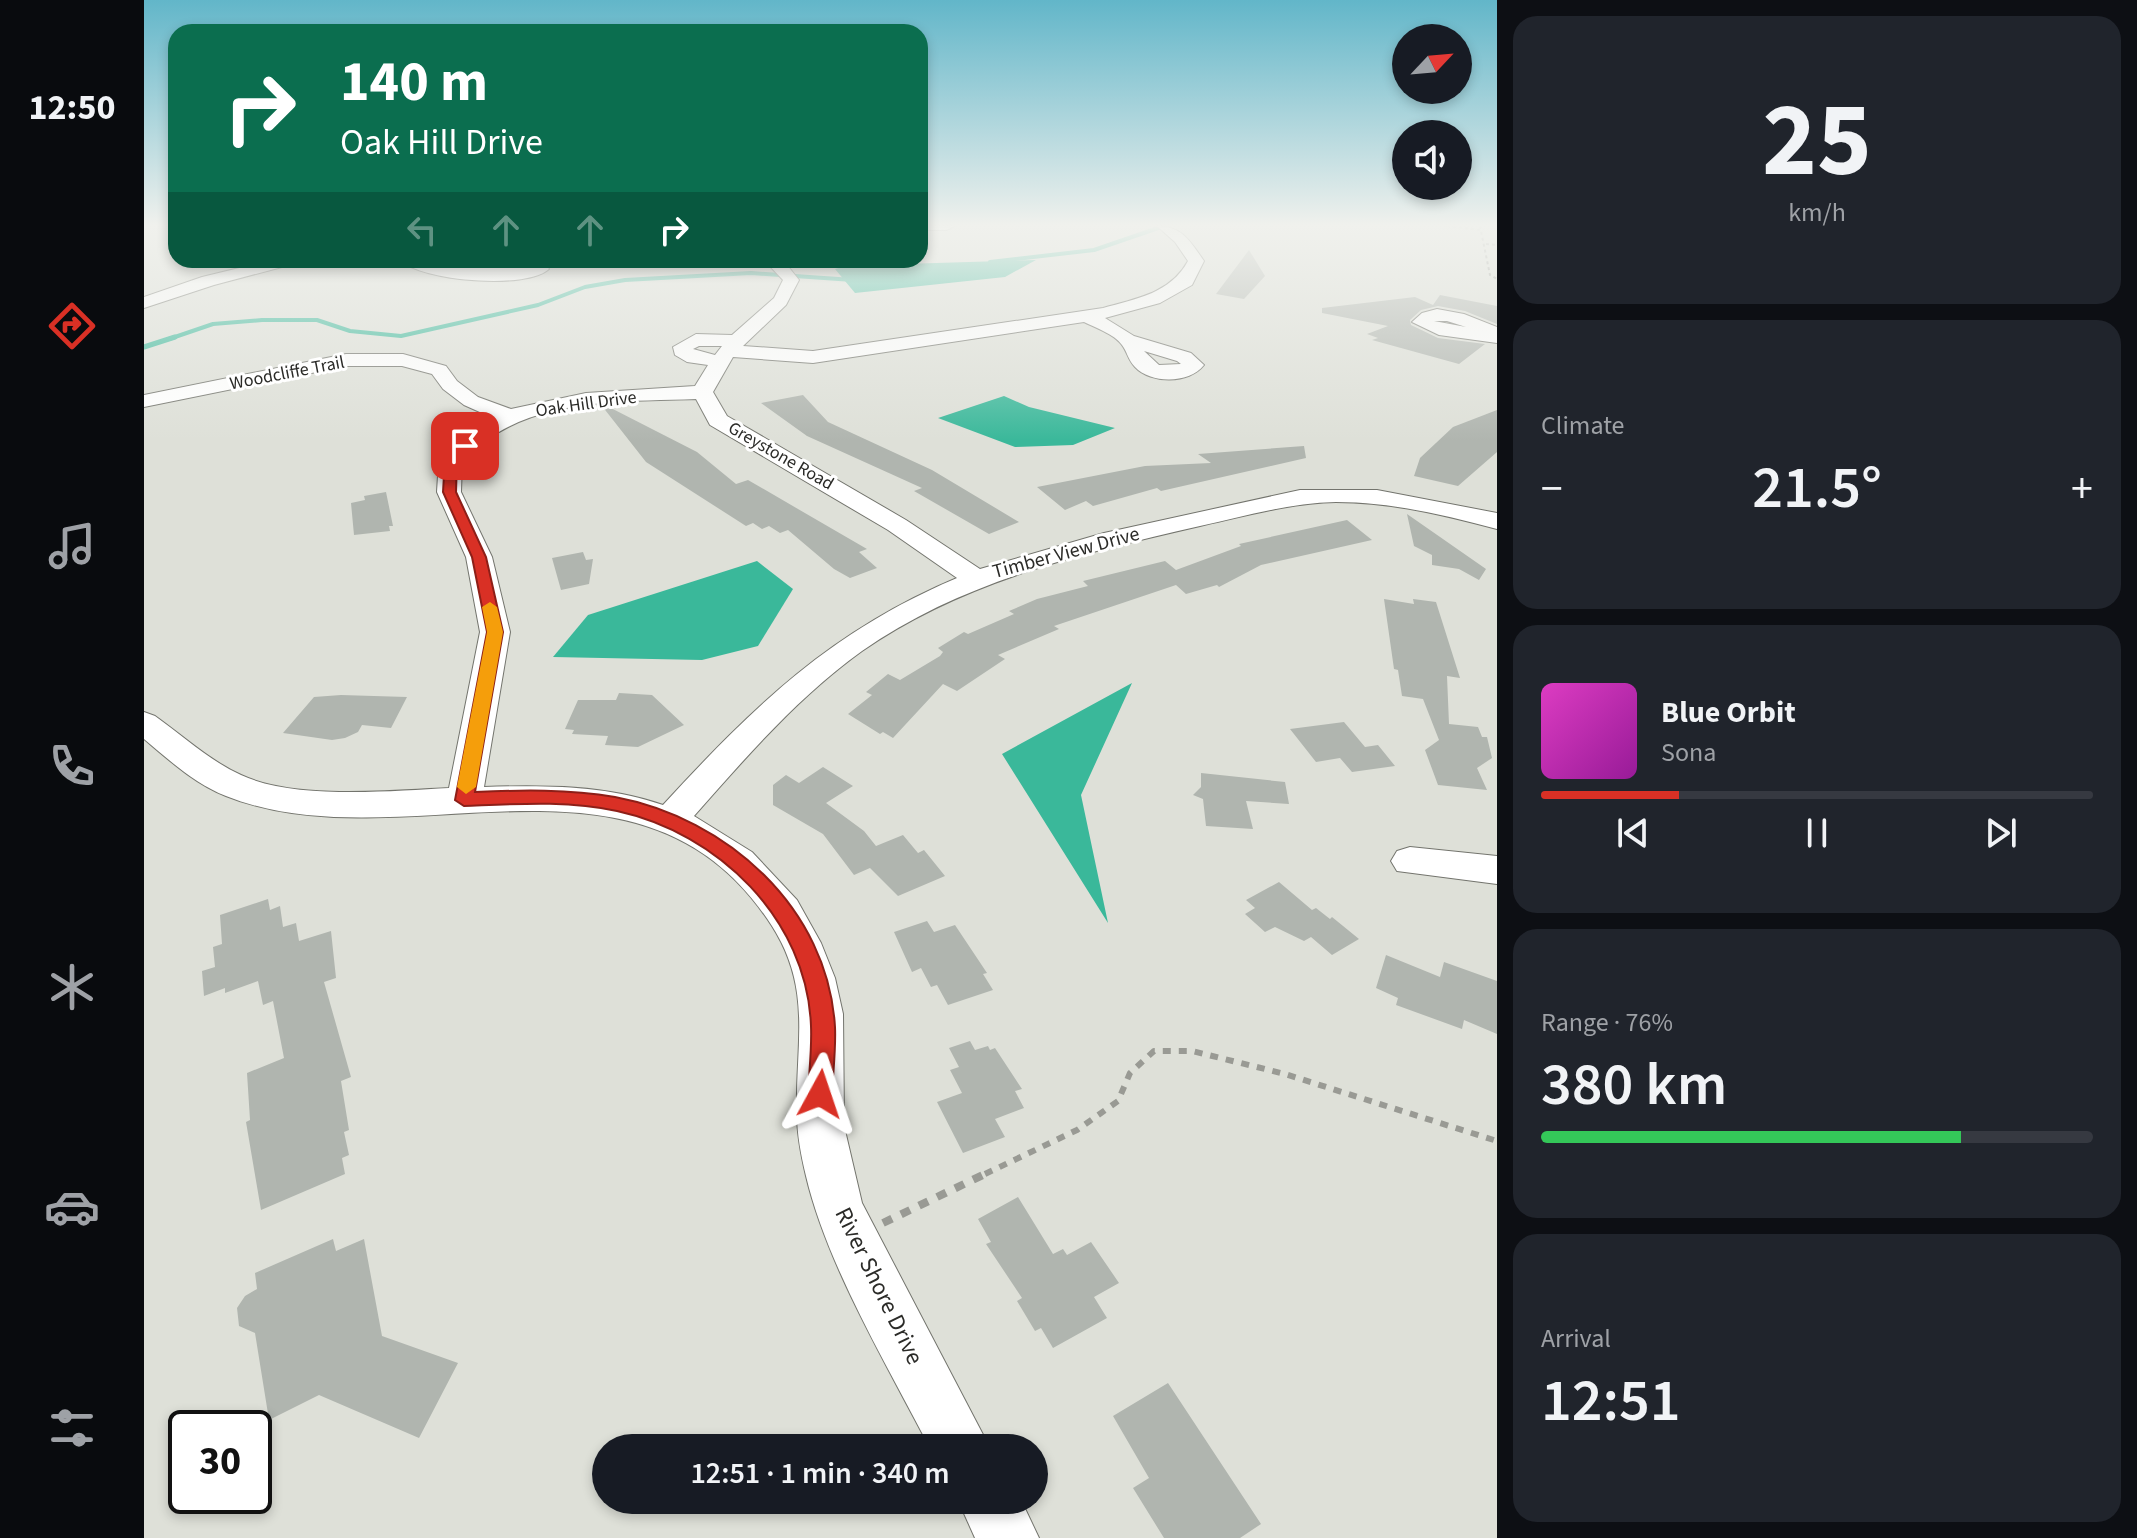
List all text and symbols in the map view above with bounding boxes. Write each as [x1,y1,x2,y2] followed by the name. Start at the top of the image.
[1392,24,1472,104] north arrow
[1392,24,1472,200] map controls
[340,43,488,122] text: 140 m
[208,56,312,160] icon: right
[1762,68,1872,216] text: 25
[29,82,115,133] text: 12:50
[340,117,543,168] text: Oak Hill Drive
[1392,120,1472,200] button: sound
[1788,194,1846,231] text: km/h
[400,208,444,252] icon: left
[484,208,528,252] icon: ahead
[568,208,612,252] icon: ahead
[652,208,696,252] icon: right
[44,298,100,354] icon: directions
[228,350,346,396] street label: Woodcliffe Trail
[534,385,638,423] street label: Oak Hill Drive
[1541,407,1625,444] text: Climate
[431,412,499,480] pin
[723,416,839,496] street label: Greystone Road
[443,424,487,468] icon: arrive
[1752,446,1882,531] text: 21.5°
[1541,458,1563,521] text: −
[2071,458,2093,521] text: +
[44,518,100,574] icon: music
[989,520,1143,586] street label: Timber View Drive
[1661,691,1796,734] text: Blue Orbit
[1661,734,1716,771] text: Sona
[44,738,100,794] icon: phone
[1611,811,1655,855] icon: previous
[1795,811,1839,855] icon: pause
[1979,811,2023,855] icon: next
[44,959,100,1015] icon: climate
[1541,1004,1673,1041] text: Range · 76%
[1541,1043,1727,1128] text: 380 km
[778,1052,862,1136] position arrow
[44,1179,100,1235] icon: car
[826,1201,932,1371] street label: River Shore Drive
[1541,1320,1611,1357] text: Arrival
[1541,1359,1681,1444] text: 12:51
[44,1400,100,1456] icon: filters
[168,1410,272,1514] speed limit sign: 30
[690,1452,950,1495] text: 12:51 · 1 min · 340 m

